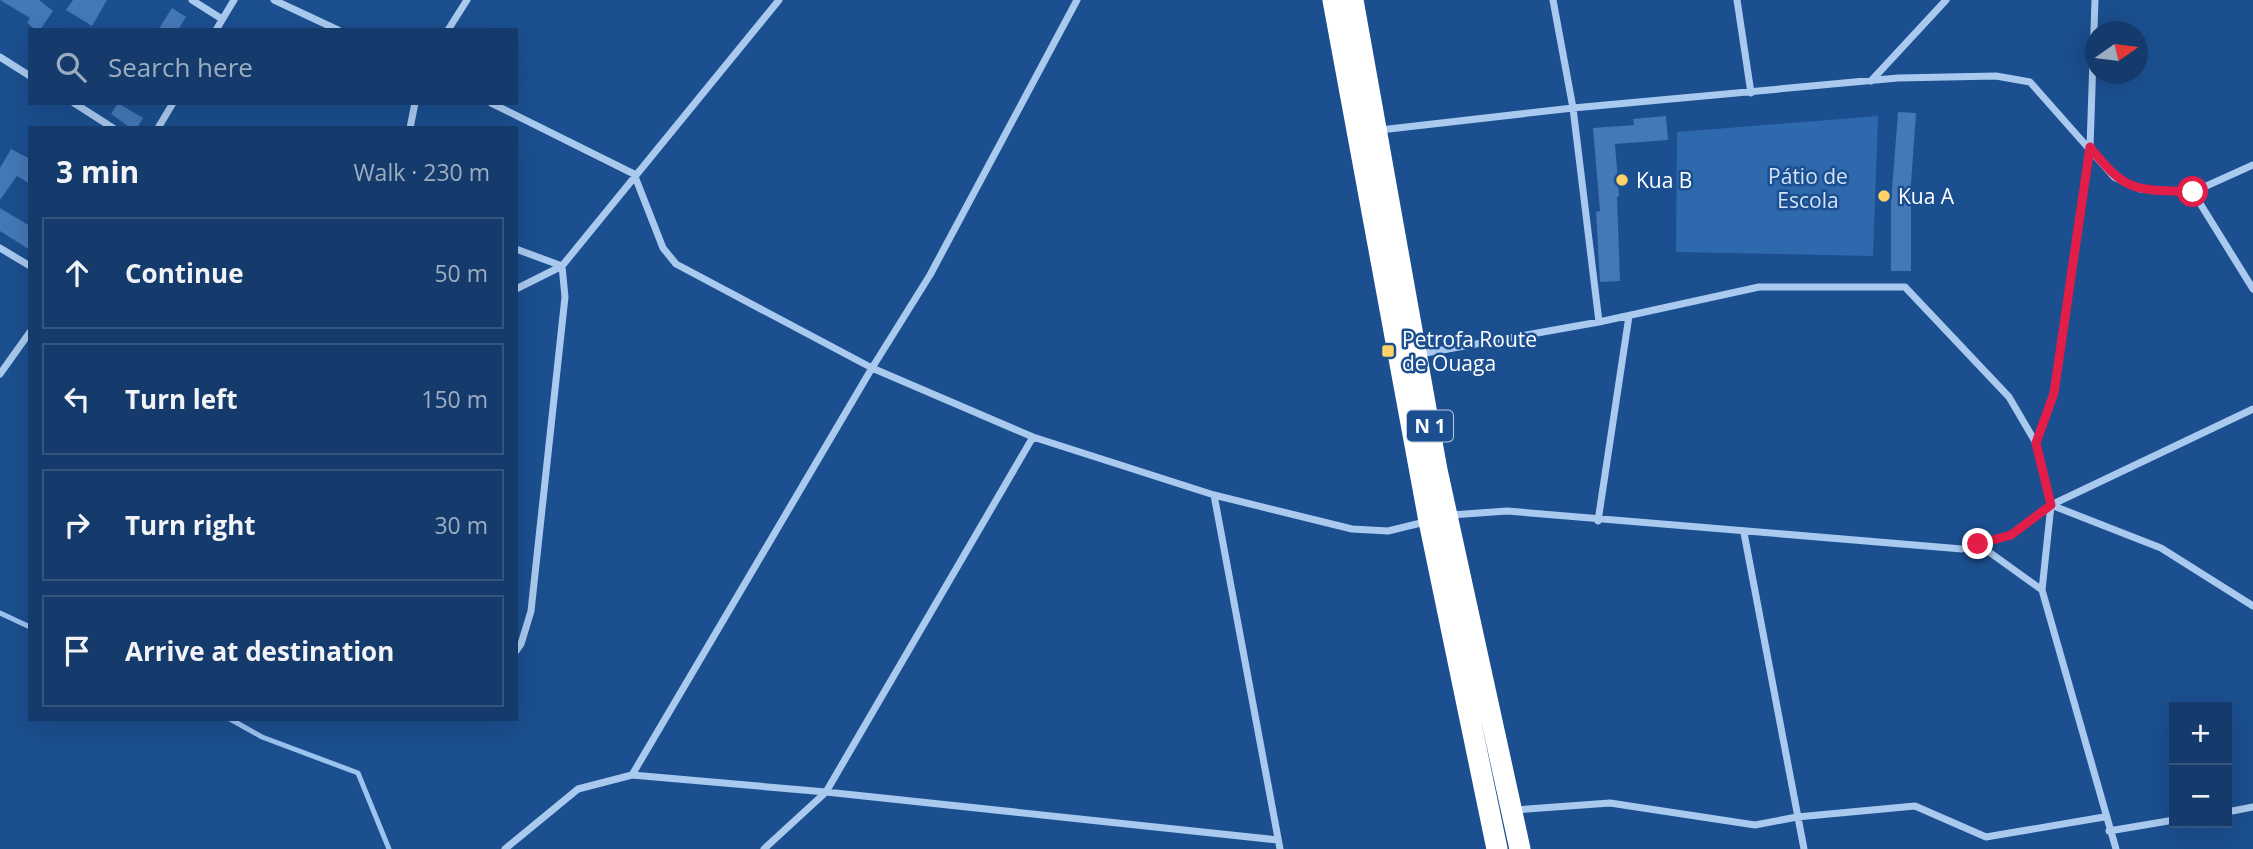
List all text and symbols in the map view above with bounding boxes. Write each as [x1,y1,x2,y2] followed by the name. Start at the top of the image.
[2085,21,2148,84] north arrow
[28,28,518,105] search box
[52,48,90,86] icon: search
[108,49,253,85] text: Search here
[56,151,139,192] text: 3 min
[353,156,490,188] text: Walk · 230 m
[1768,162,1848,214] park label: Pátio de Escola
[1636,166,1692,194] place label: Kua B
[1614,172,1630,188] marker: Kua B
[2177,176,2208,207] route start
[1898,182,1955,210] place label: Kua A
[1876,188,1892,204] marker: Kua A
[58,254,96,292] icon: ahead
[125,255,244,291] text: Continue
[434,257,488,289] text: 50 m
[1402,325,1537,377] place label: Petrofa Route de Ouaga
[1380,343,1396,359] marker: Petrofa Route de Ouaga
[58,380,96,418] icon: left
[125,381,237,417] text: Turn left
[421,383,488,415] text: 150 m
[1407,410,1453,442] road number: N 1
[58,506,96,544] icon: right
[125,507,256,543] text: Turn right
[434,509,488,541] text: 30 m
[1962,528,1993,559] route end
[58,632,96,670] icon: arrive
[125,633,394,669] text: Arrive at destination
[2169,702,2232,828] map controls
[2169,702,2232,765] button: +
[2169,765,2232,828] button: −

